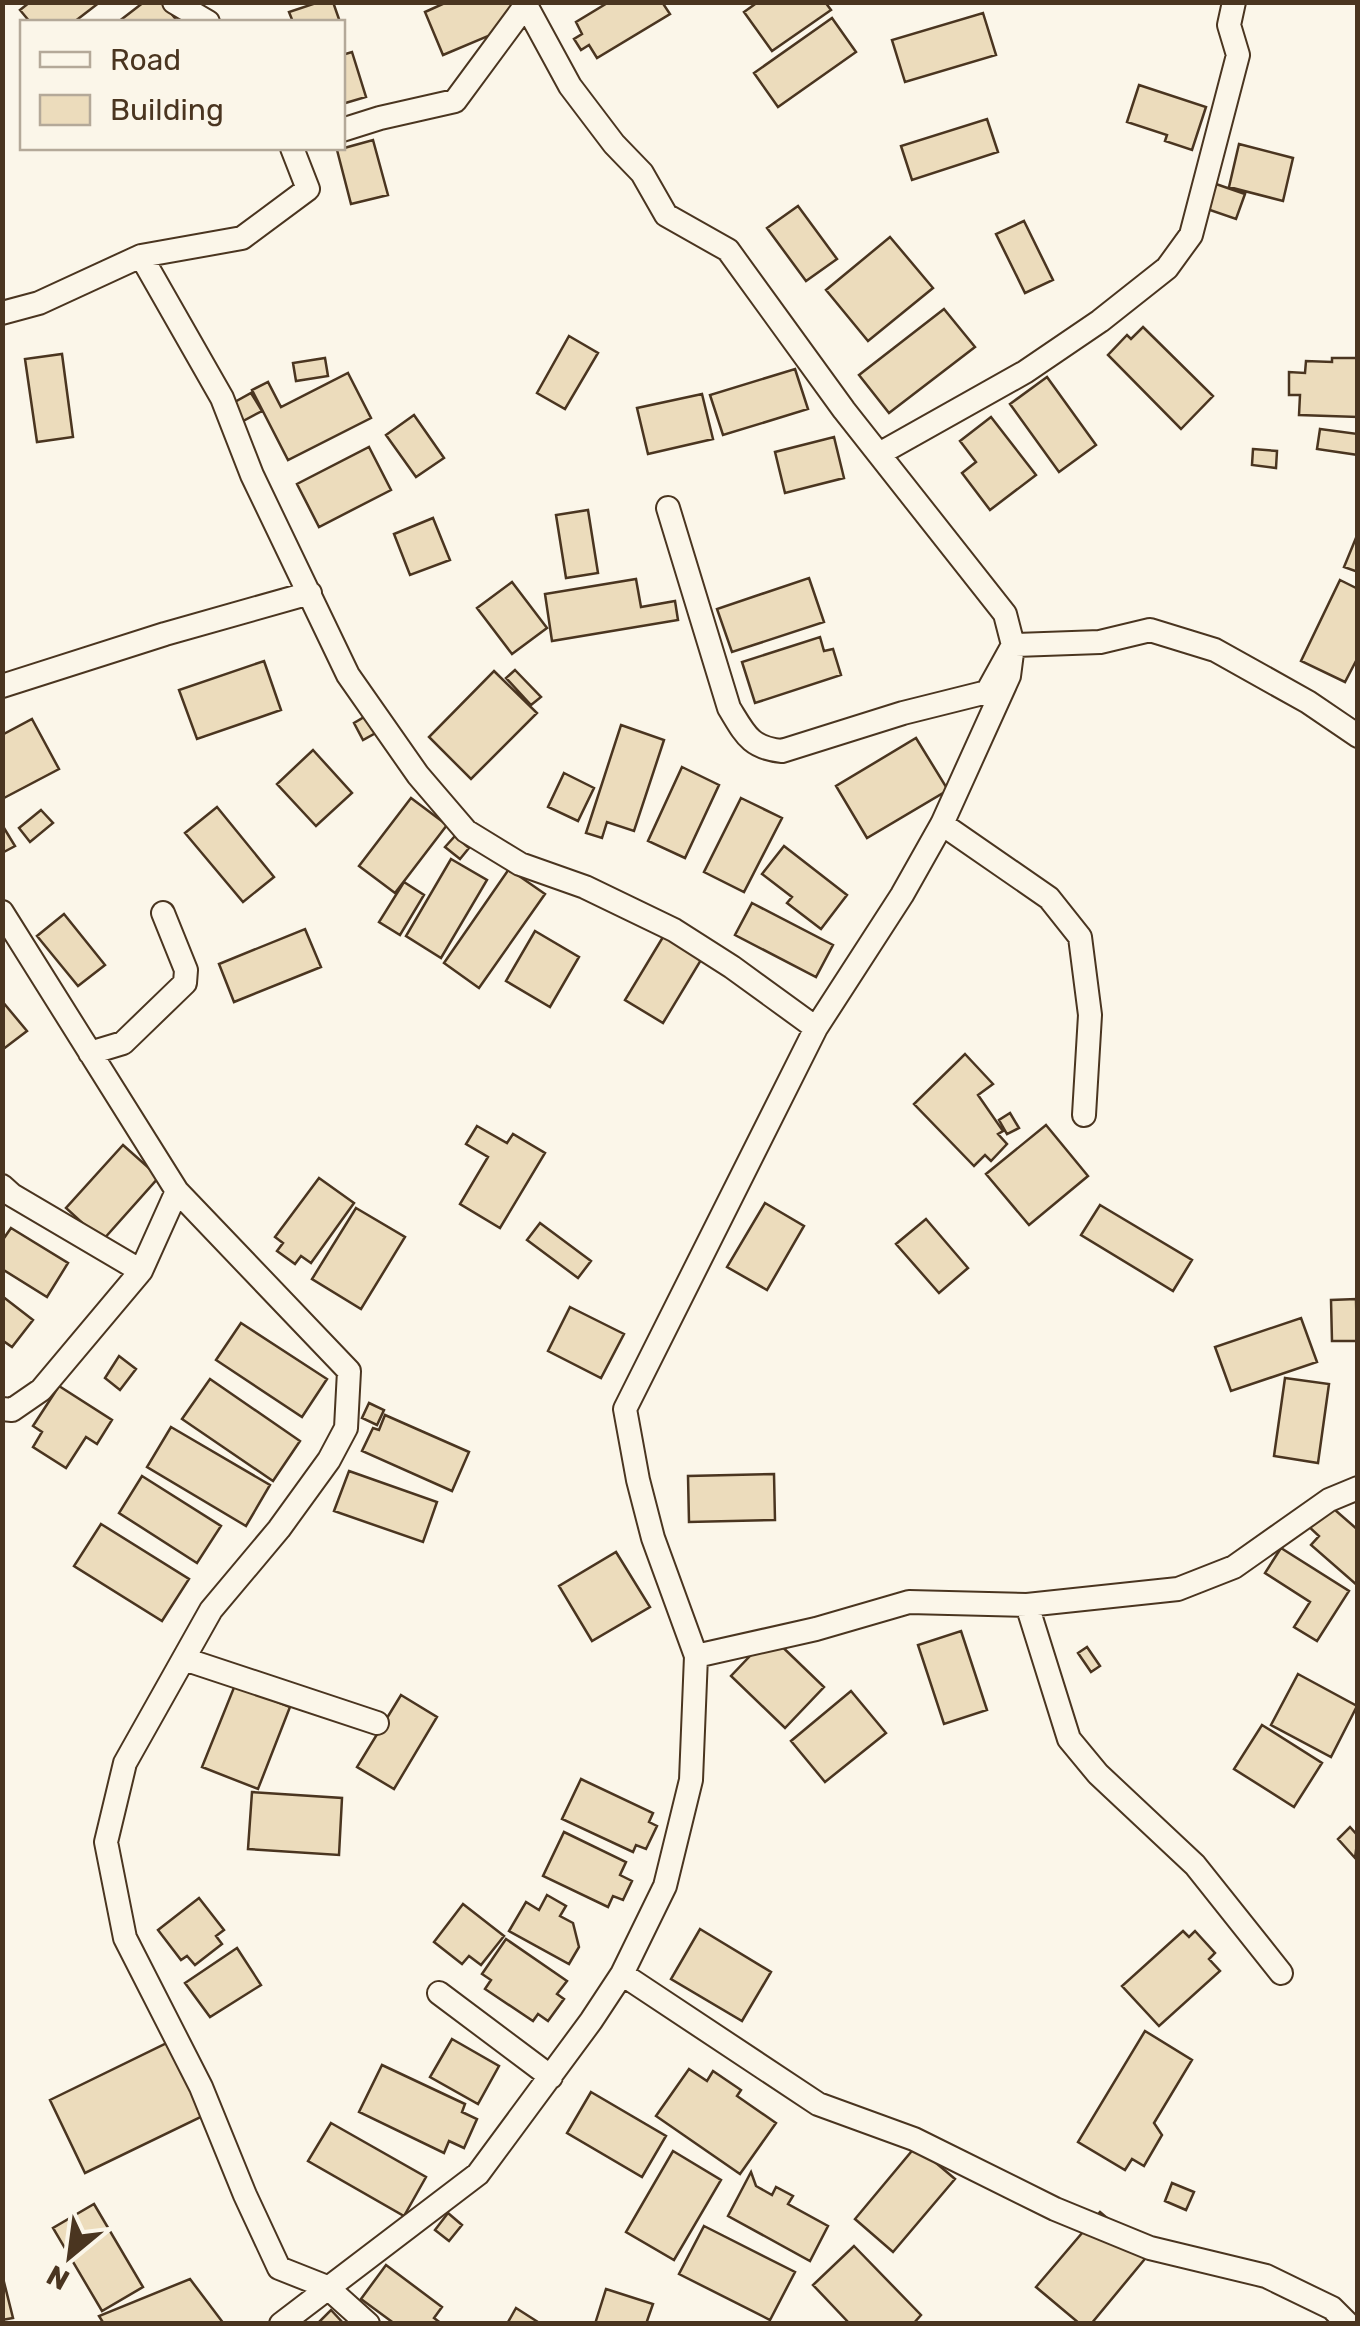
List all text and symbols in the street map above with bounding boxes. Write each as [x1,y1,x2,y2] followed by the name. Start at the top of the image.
[20,20,345,150] legend
[110,42,181,78] text: Road
[110,92,224,128] text: Building
[20,2206,120,2306] north arrow
[41,2258,75,2297] text: N

